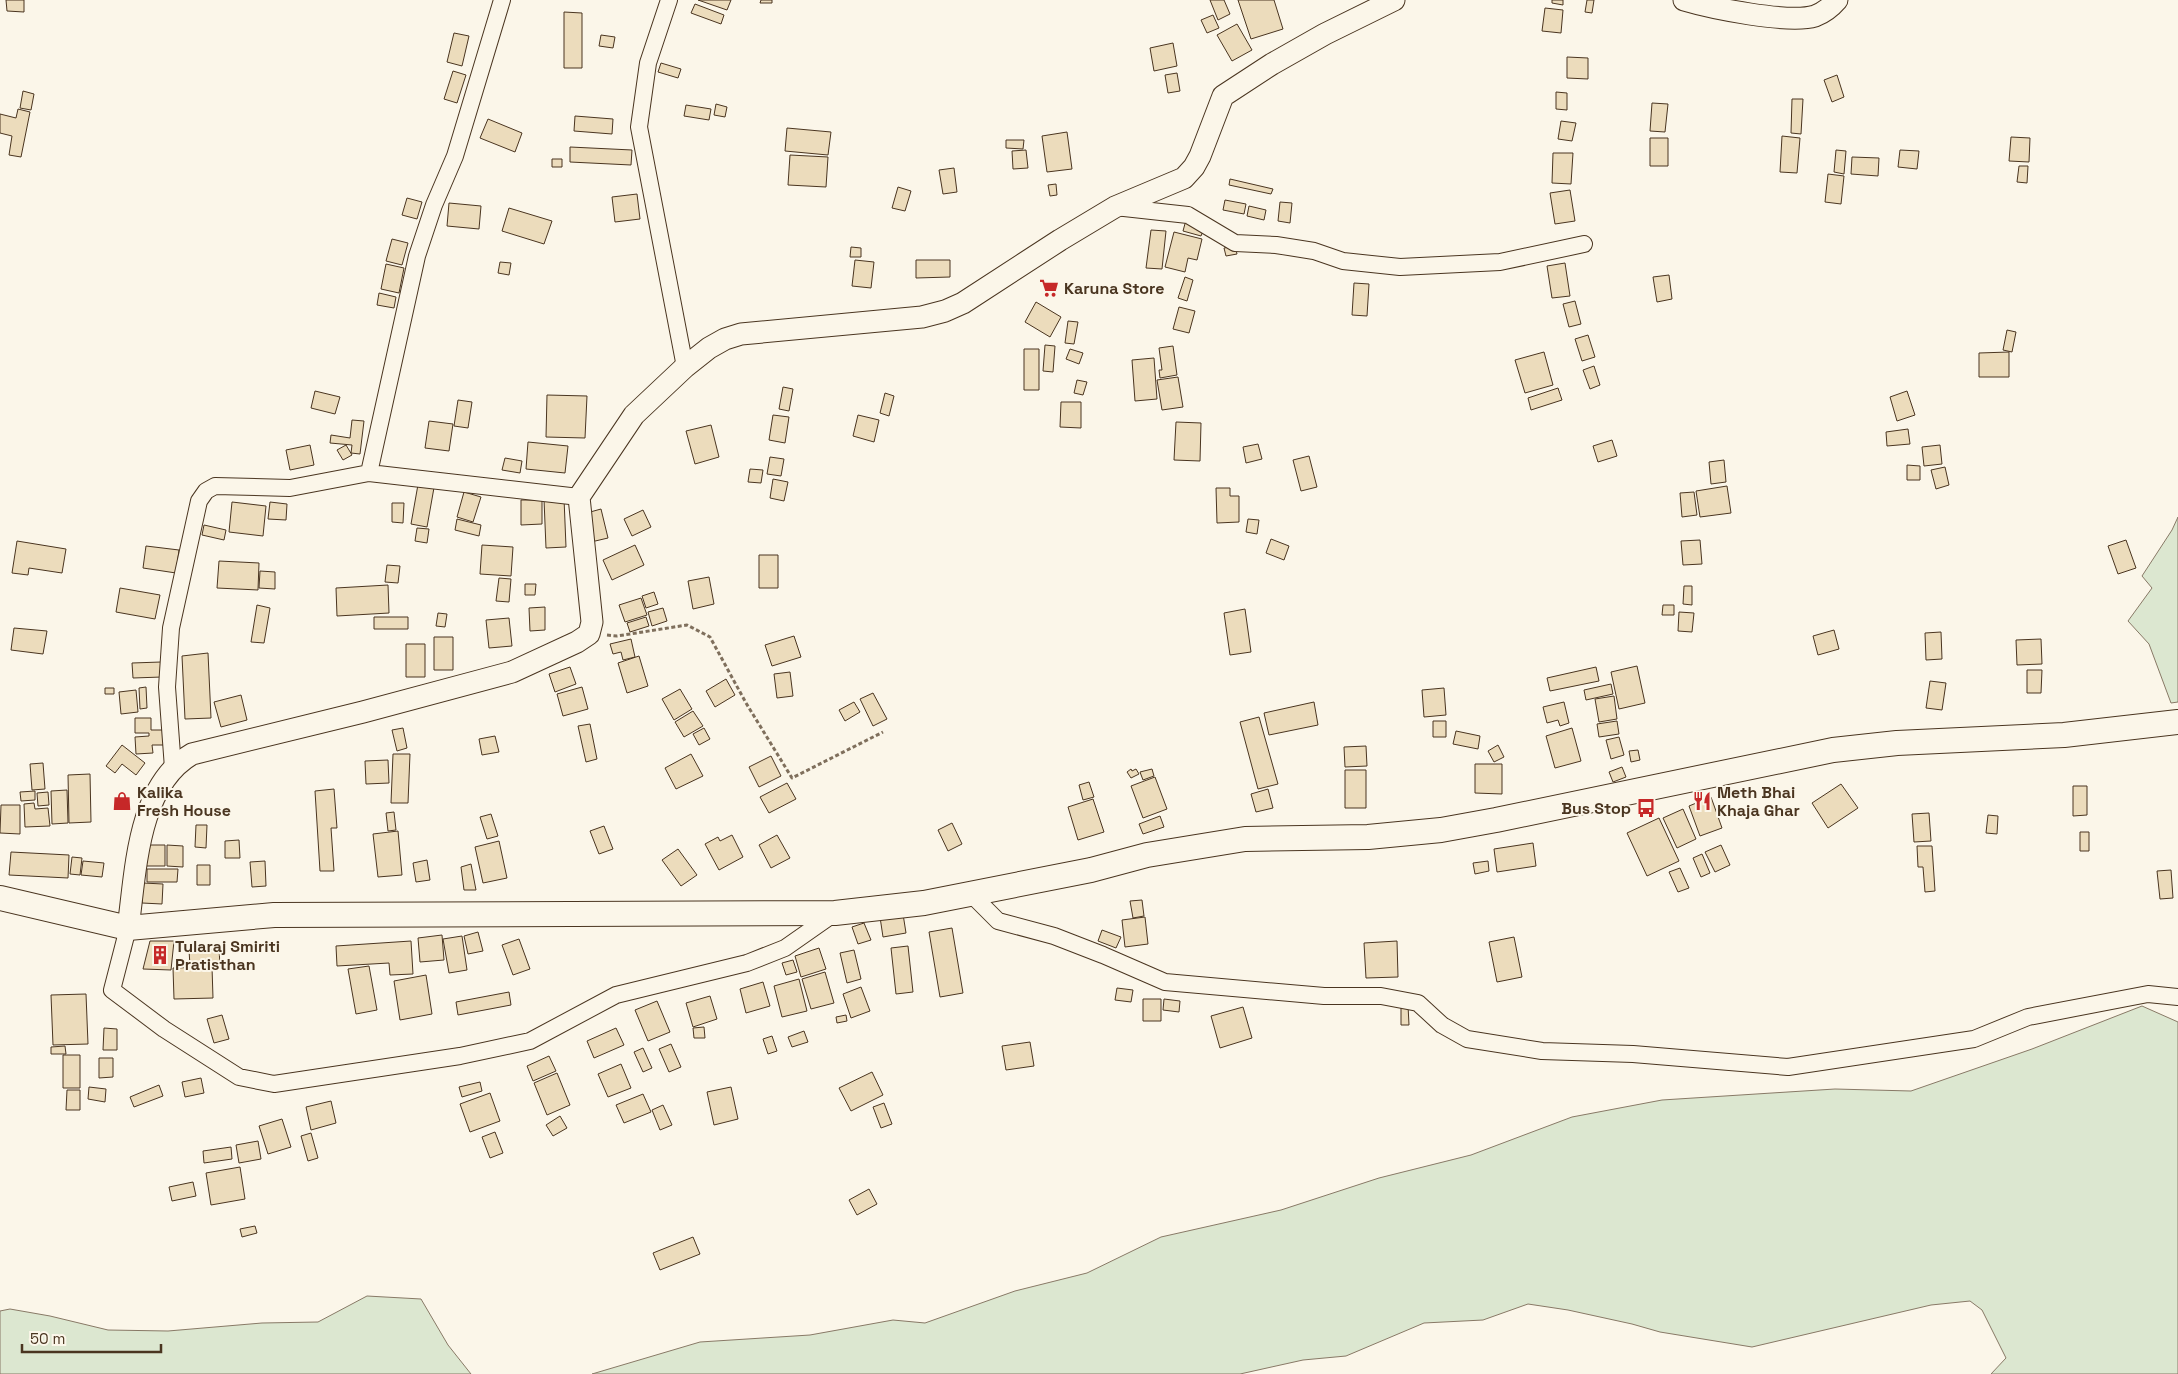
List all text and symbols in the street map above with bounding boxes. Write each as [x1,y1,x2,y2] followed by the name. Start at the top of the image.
[1038,277,1060,299] supermarket icon: Karuna Store
[1064,278,1164,299] place label: Karuna Store
[137,782,231,821] place label: Kalika Fresh House
[1717,782,1800,821] place label: Meth Bhai Khaja Ghar
[111,790,133,812] shop icon: Kalika Fresh House
[1691,790,1713,812] restaurant icon: Meth Bhai Khaja Ghar
[1635,797,1657,819] bus stop icon: Bus Stop
[1561,798,1631,819] place label: Bus Stop
[175,936,280,975] place label: Tularaj Smiriti Pratisthan
[149,944,171,966] building icon: Tularaj Smiriti Pratisthan
[22,1322,161,1354] scale bar
[30,1329,65,1348] text: 50 m

